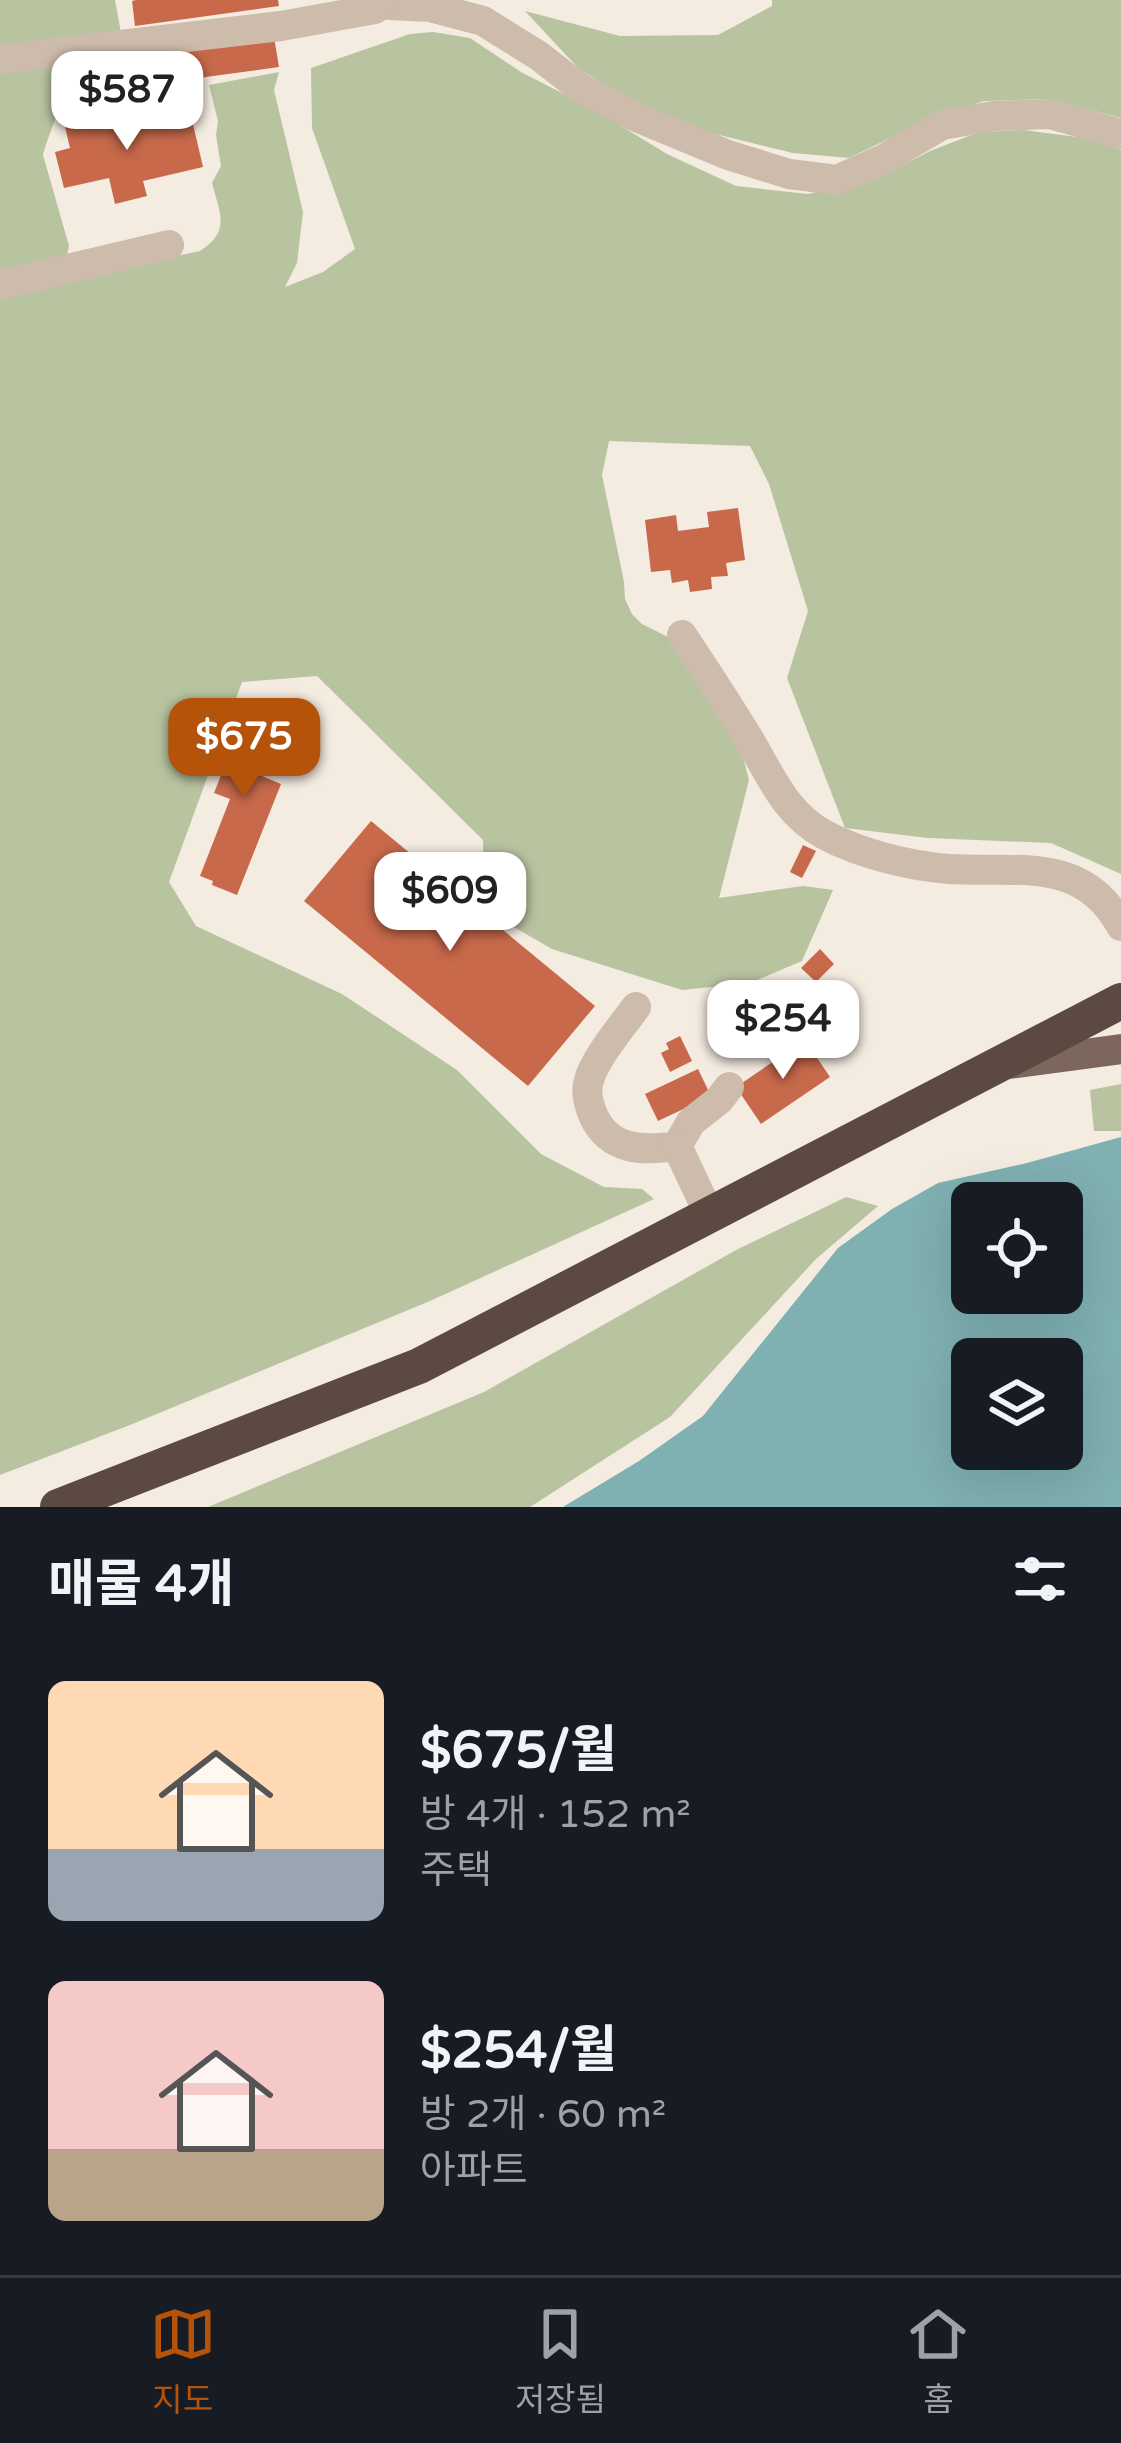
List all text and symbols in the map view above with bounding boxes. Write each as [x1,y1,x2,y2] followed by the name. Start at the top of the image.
[56,51,198,153] pin: $587
[78,66,176,113] text: $587
[173,698,315,800] pin: $675
[195,713,293,760] text: $675
[379,852,521,954] pin: $609
[401,867,499,914] text: $609
[712,980,854,1082] pin: $254
[734,995,832,1042] text: $254
[951,1182,1083,1470] map controls
[951,1182,1083,1314] button: locate
[951,1338,1083,1470] button: layers
[1007,1546,1073,1612] icon: filters
[48,1554,234,1616] text: 매물 4개
[420,1720,617,1782] text: $675/월
[144,1729,288,1873] icon: home
[420,1791,691,1838] text: 방 4개 · 152 m²
[420,1847,492,1894] text: 주택
[420,2020,617,2082] text: $254/월
[144,2029,288,2173] icon: home
[420,2091,666,2138] text: 방 2개 · 60 m²
[420,2147,528,2194] text: 아파트
[150,2301,216,2421] tab: 지도
[515,2301,606,2421] tab: 저장됨
[905,2301,971,2421] tab: 홈

